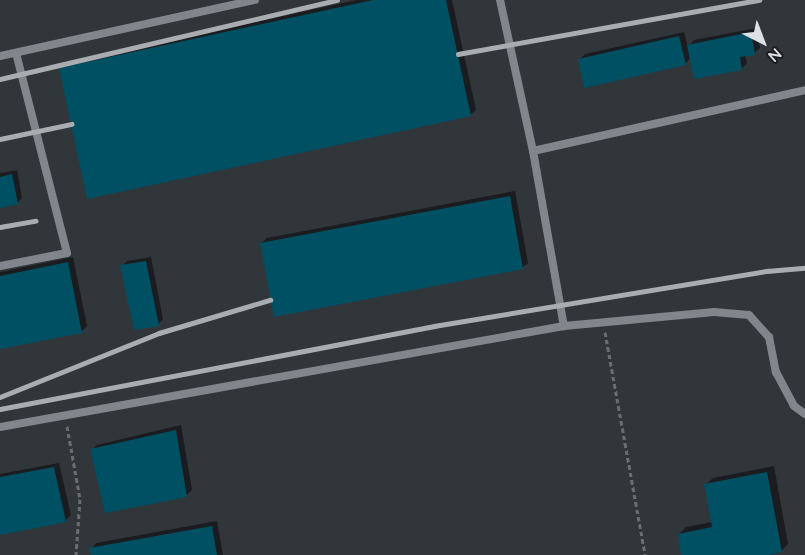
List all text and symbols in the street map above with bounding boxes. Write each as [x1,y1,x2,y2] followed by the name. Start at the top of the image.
[733,12,793,72] north arrow
[764,44,786,67] text: N

